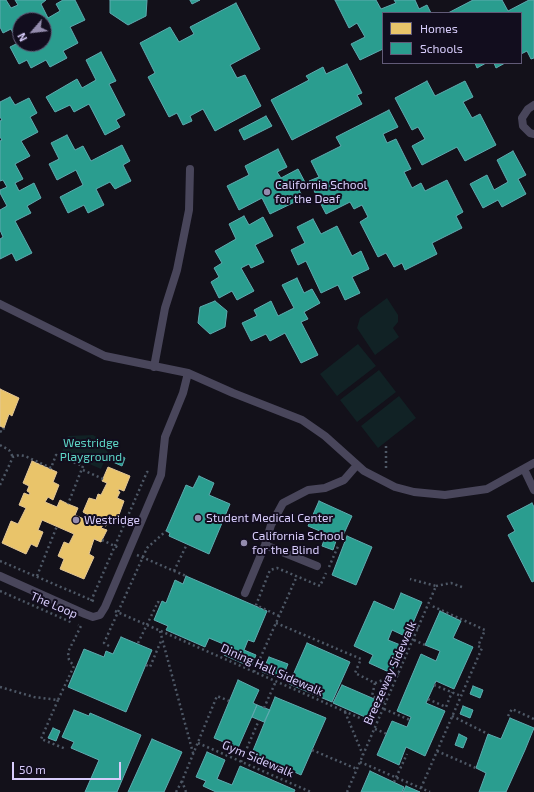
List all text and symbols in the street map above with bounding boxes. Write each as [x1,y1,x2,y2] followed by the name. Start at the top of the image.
[12,12,52,52] north arrow
[382,12,522,64] legend
[420,21,458,35] text: Homes
[14,31,29,44] text: N
[420,41,463,55] text: Schools
[275,178,367,206] place label: California School for the Deaf
[262,187,272,197] marker: California School for the Deaf
[60,436,122,464] park label: Westridge Playground
[206,511,333,525] place label: Student Medical Center
[84,513,140,527] place label: Westridge
[193,513,203,523] marker: Student Medical Center
[71,515,81,525] marker: Westridge
[252,529,344,557] place label: California School for the Blind
[239,538,249,548] marker: California School for the Blind
[28,589,80,621] street label: The Loop
[361,619,419,727] street label: Breezeway Sidewalk
[218,641,326,699] street label: Dining Hall Sidewalk
[220,737,296,781] street label: Gym Sidewalk
[14,754,123,780] scale bar
[19,762,46,776] text: 50 m

